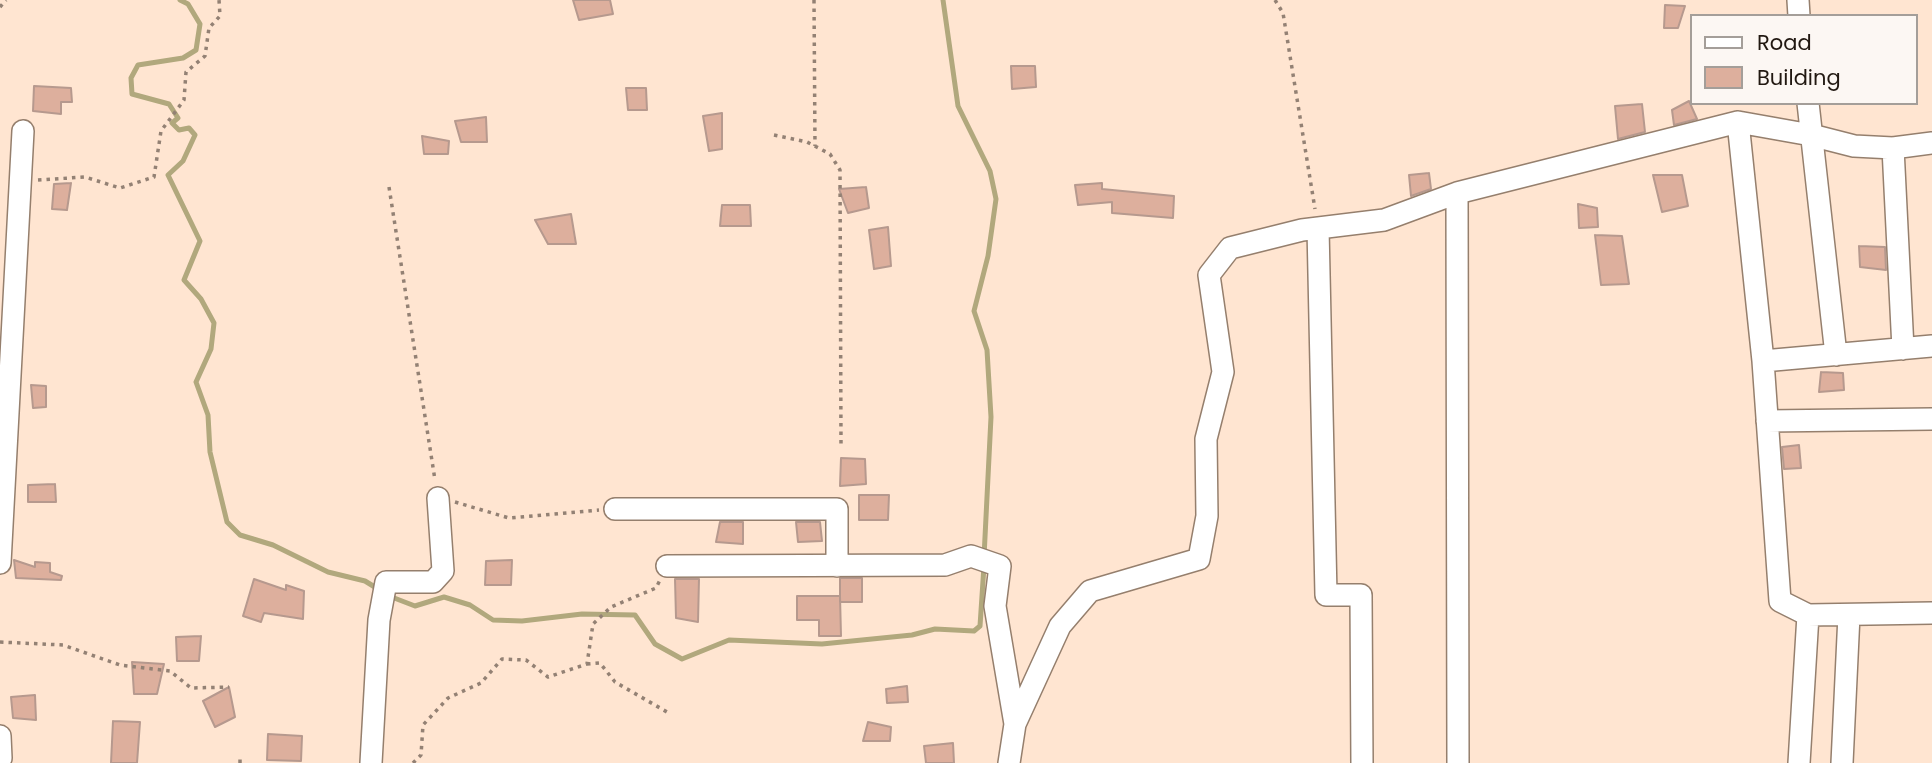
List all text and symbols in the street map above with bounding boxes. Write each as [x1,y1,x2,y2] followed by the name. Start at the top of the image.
[1690,14,1918,105] legend
[1757,28,1812,57] text: Road
[1757,63,1841,92] text: Building

